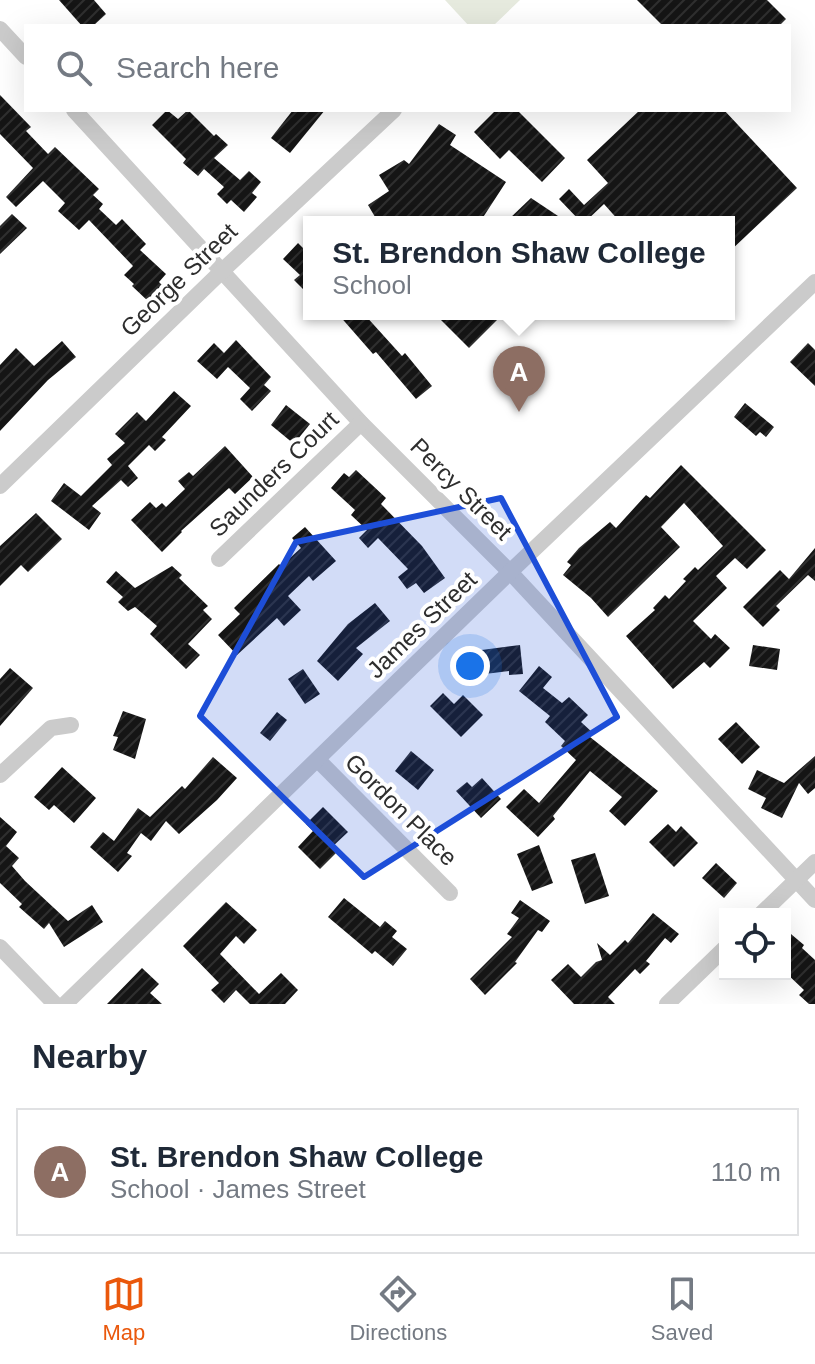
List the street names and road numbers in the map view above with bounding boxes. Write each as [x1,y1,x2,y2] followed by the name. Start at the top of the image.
[115,217,242,342] street label: George Street
[204,405,344,542] street label: Saunders Court
[405,432,518,545] street label: Percy Street
[361,566,482,683] street label: James Street
[340,748,463,871] street label: Gordon Place

